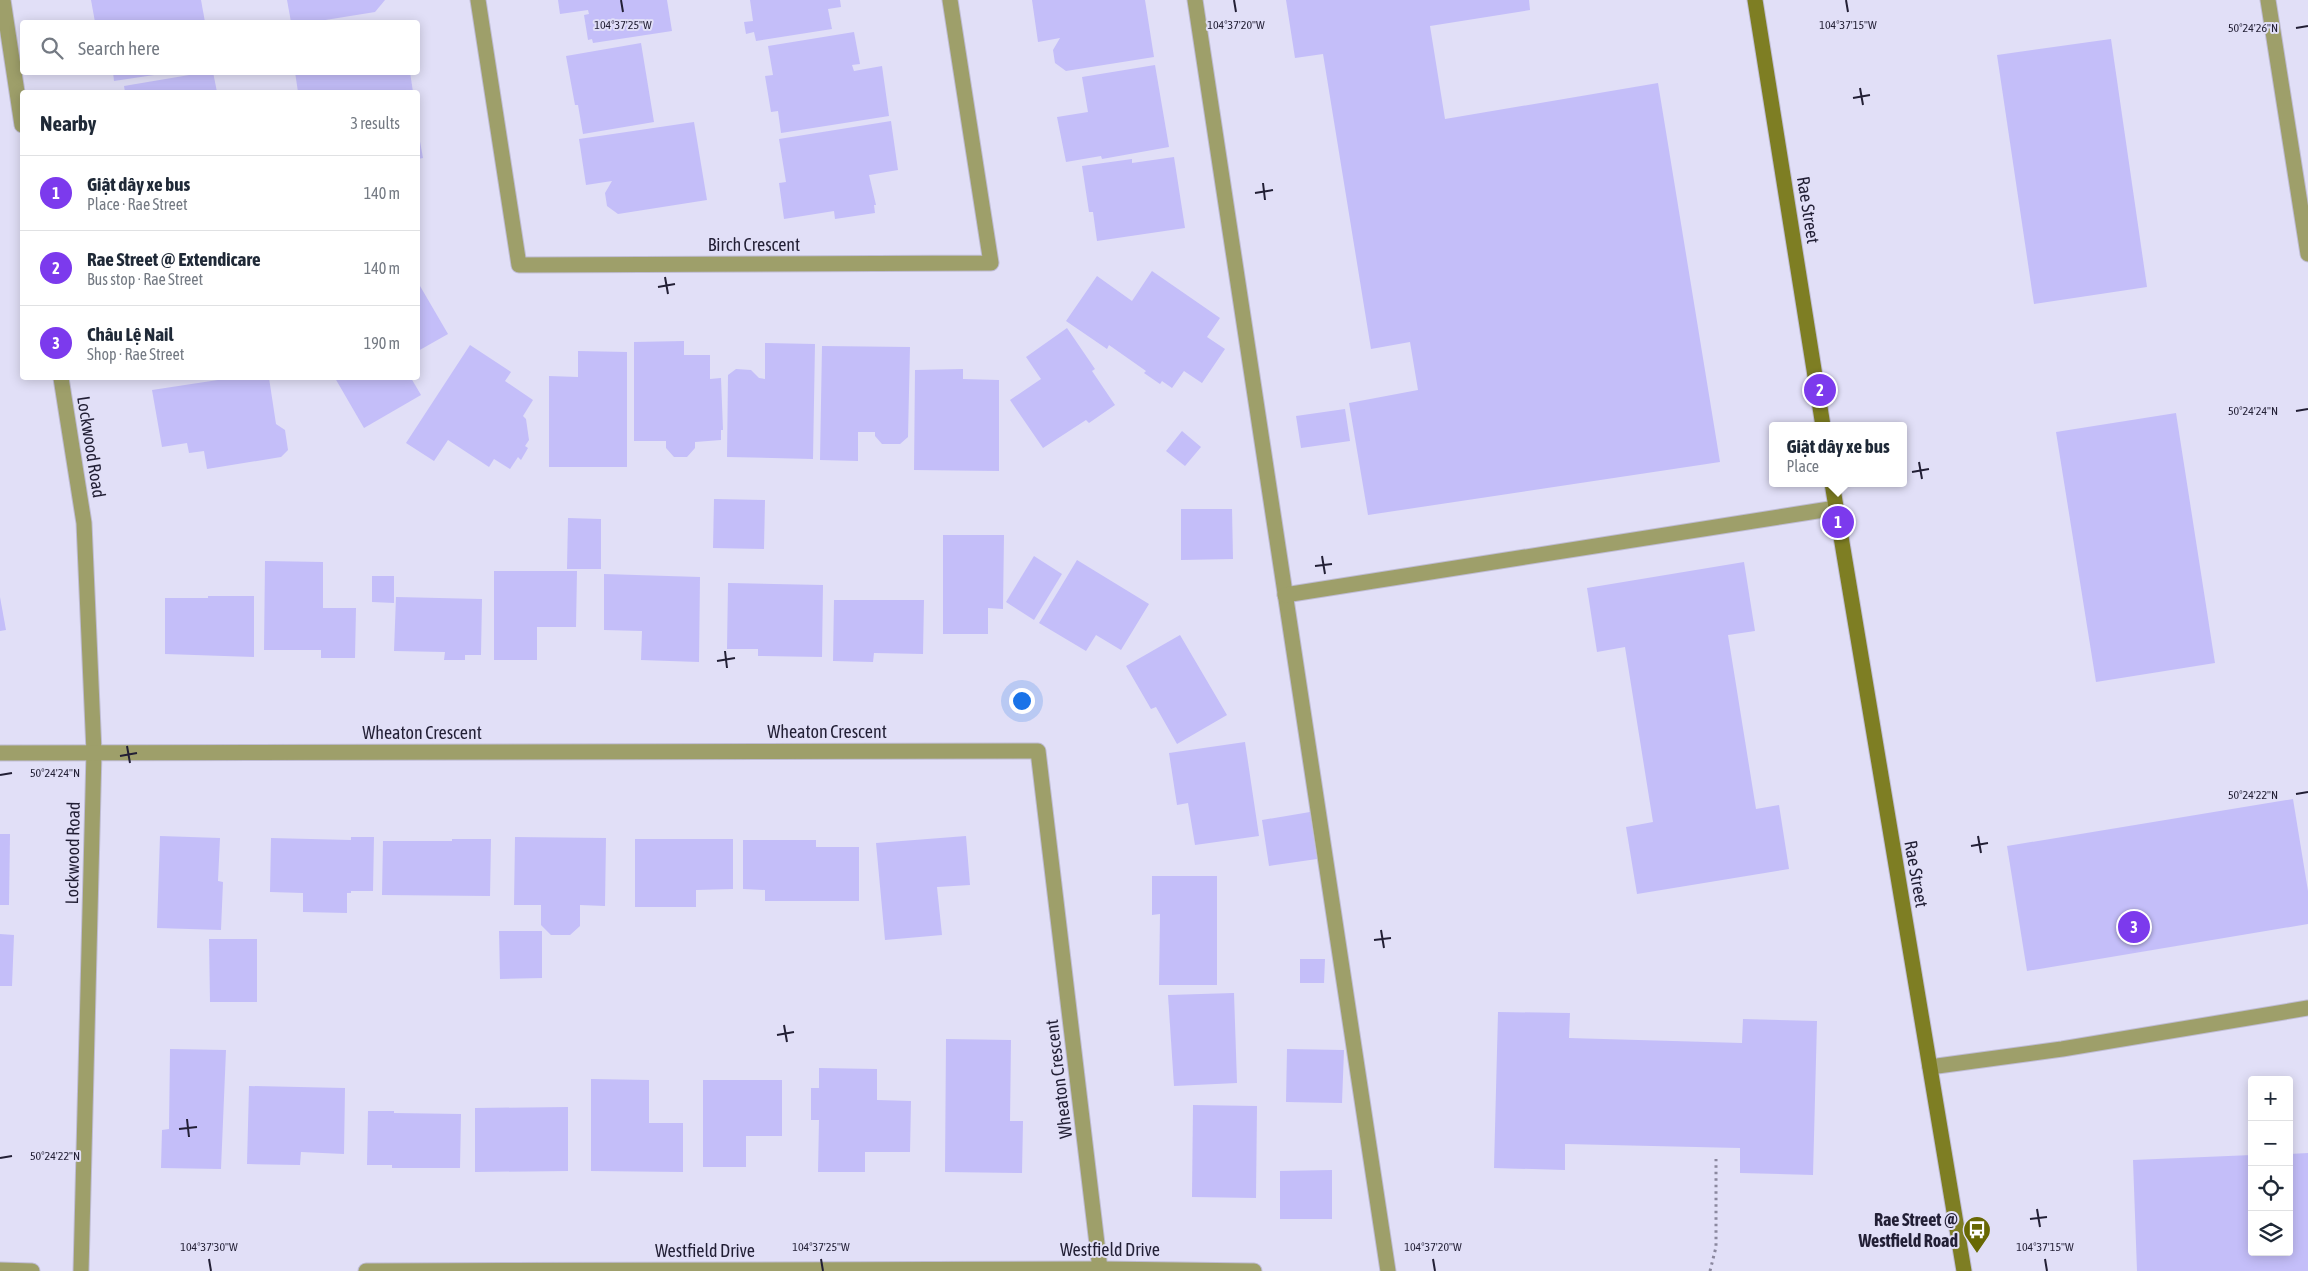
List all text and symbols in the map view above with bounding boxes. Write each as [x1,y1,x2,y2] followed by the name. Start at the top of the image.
[594,18,652,32] text: 104°37'25"W
[1207,18,1265,32] text: 104°37'20"W
[1819,18,1877,32] text: 104°37'15"W
[20,20,420,75] search box
[2228,21,2278,35] text: 50°24'26"N
[38,34,66,62] icon: search
[78,37,160,59] text: Search here
[40,111,96,135] text: Nearby
[350,114,400,132] text: 3 results
[87,173,190,195] text: Giật dây xe bus
[1793,175,1824,245] street label: Rae Street
[52,184,60,202] text: 1
[364,184,400,202] text: 140 m
[87,195,188,213] text: Place · Rae Street
[708,234,800,255] street label: Birch Crescent
[87,248,261,270] text: Rae Street @ Extendicare
[52,259,60,277] text: 2
[364,259,400,277] text: 140 m
[87,270,203,288] text: Bus stop · Rae Street
[87,323,173,345] text: Châu Lệ Nail
[52,334,60,352] text: 3
[364,334,400,352] text: 190 m
[87,345,184,363] text: Shop · Rae Street
[1804,371,1836,409] pin: 2
[73,394,110,499] street label: Lockwood Road
[2228,404,2278,418] text: 50°24'24"N
[1769,422,1907,487] popup
[1786,435,1890,457] text: Giật dây xe bus
[1786,457,1819,475] text: Place
[1822,503,1854,541] pin: 1
[1009,688,1035,714] your location
[767,721,887,742] street label: Wheaton Crescent
[362,722,482,743] street label: Wheaton Crescent
[30,766,80,780] text: 50°24'24"N
[2228,788,2278,802] text: 50°24'22"N
[61,801,84,905] street label: Lockwood Road
[1900,839,1933,909] street label: Rae Street
[2118,908,2150,946] pin: 3
[1041,1018,1076,1140] street label: Wheaton Crescent
[2248,1076,2293,1256] map controls
[2248,1076,2293,1121] button: +
[2248,1121,2293,1166] button: −
[30,1149,80,1163] text: 50°24'22"N
[2248,1166,2293,1211] button: locate
[1858,1209,1958,1251] place label: Rae Street @ Westfield Road
[2248,1211,2293,1256] button: layers
[1962,1215,1992,1254] bus stop icon: Rae Street @ Westfield Road
[1060,1239,1160,1260] street label: Westfield Drive
[180,1240,238,1254] text: 104°37'30"W
[655,1240,755,1261] street label: Westfield Drive
[792,1240,850,1254] text: 104°37'25"W
[1404,1240,1462,1254] text: 104°37'20"W
[2016,1240,2074,1254] text: 104°37'15"W

